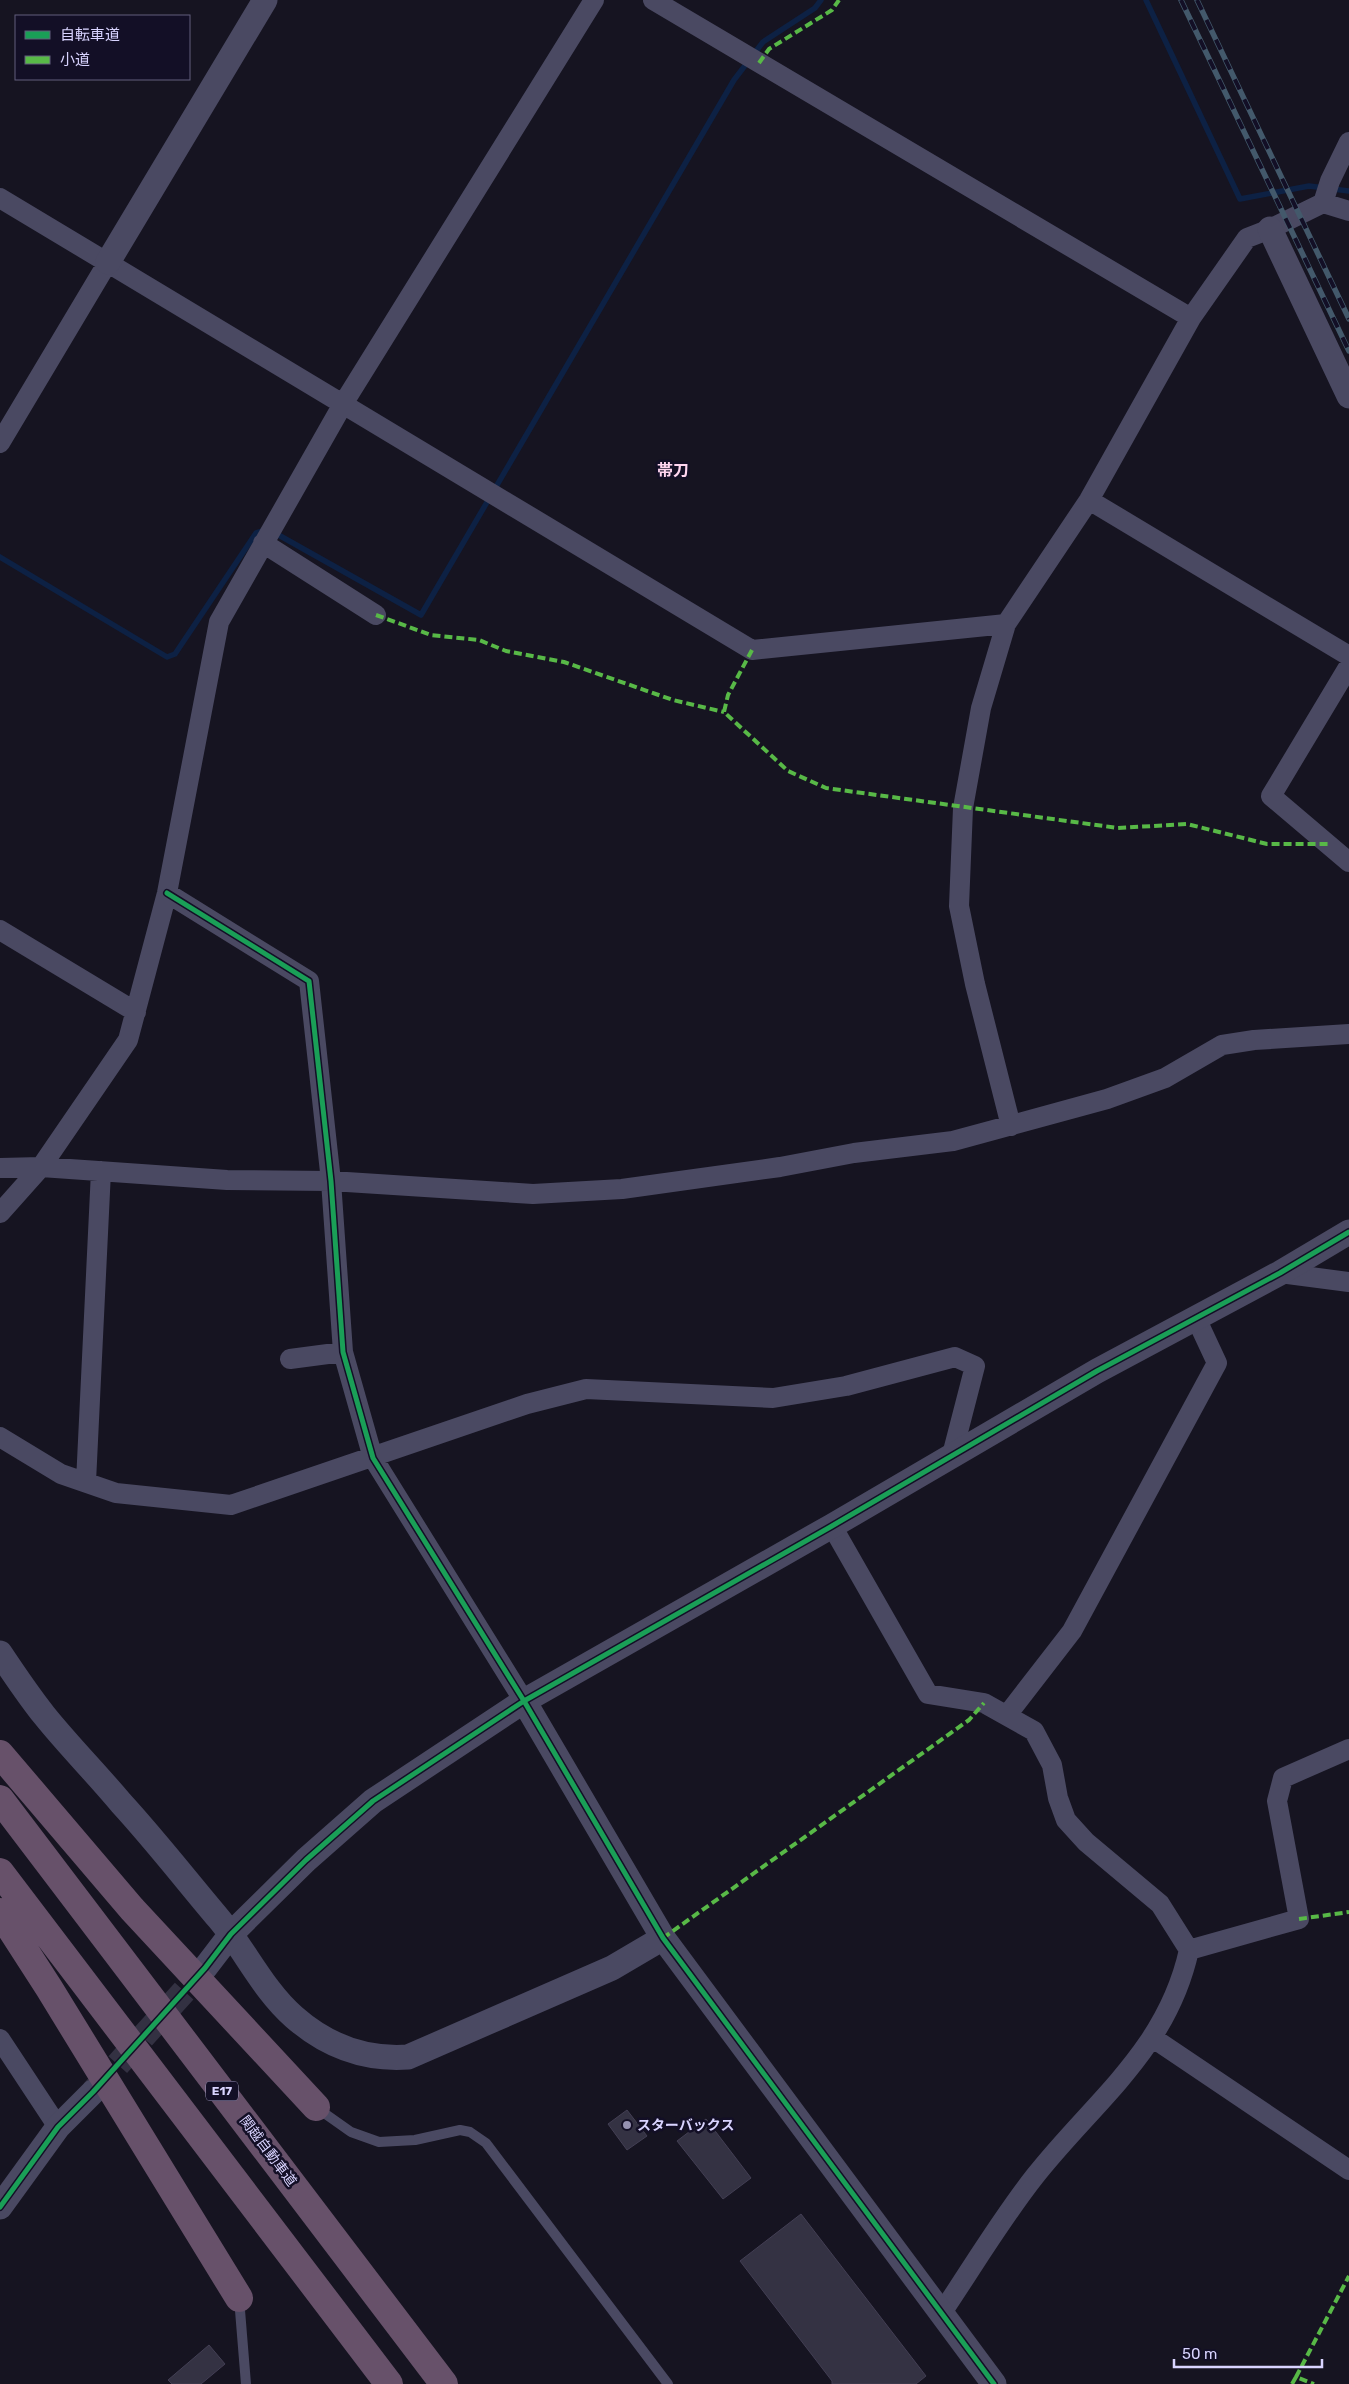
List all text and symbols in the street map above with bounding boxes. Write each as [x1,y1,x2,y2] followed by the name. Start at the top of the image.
[15,15,190,80] legend
[60,26,120,44] text: 自転車道
[60,51,90,69] text: 小道
[657,461,689,480] district label: 帯刀
[206,2082,238,2100] road number: E17
[236,2112,300,2190] street label: 関越自動車道
[637,2117,734,2134] place label: スターバックス
[621,2119,633,2131] marker: スターバックス
[1174,2336,1322,2368] scale bar
[1182,2345,1217,2363] text: 50 m

